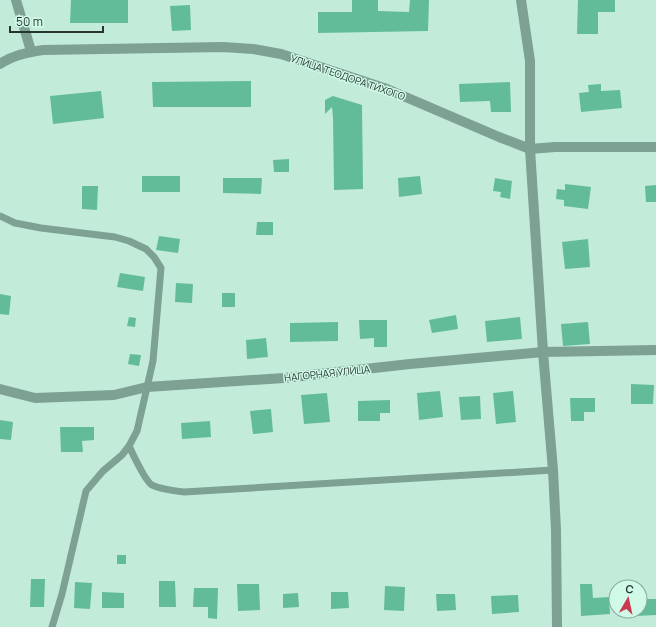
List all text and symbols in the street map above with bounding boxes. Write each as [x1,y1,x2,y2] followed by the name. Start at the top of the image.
[10,8,103,34] scale bar
[16,13,43,30] text: 50 m
[289,51,407,103] street label: УЛИЦА ТЕОДОРА ТИХОГО
[283,361,371,384] street label: НАГОРНАЯ УЛИЦА
[608,579,648,619] north arrow
[624,581,635,597] text: С

